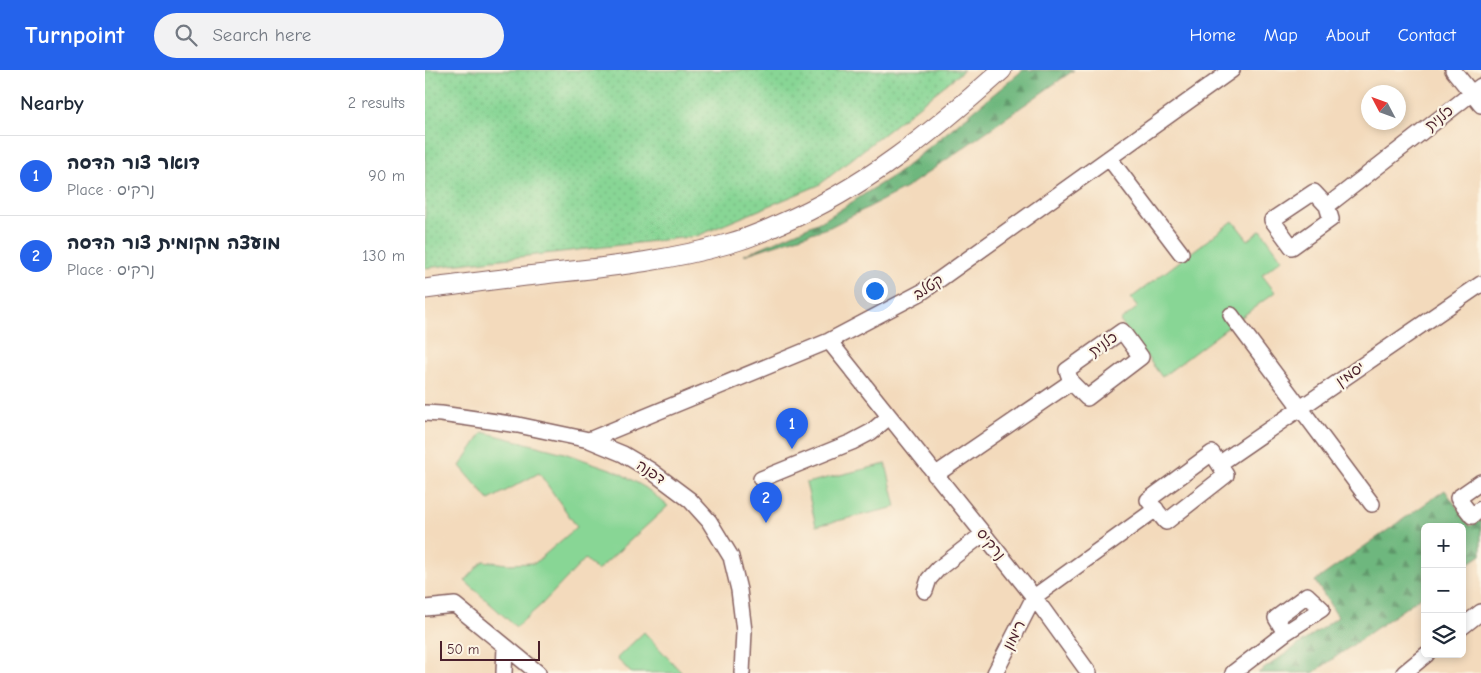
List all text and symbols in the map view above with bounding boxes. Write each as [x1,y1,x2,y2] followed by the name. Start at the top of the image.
[154,13,504,58] search box
[25,21,124,49] text: Turnpoint
[172,21,200,49] icon: search
[212,24,311,46] text: Search here
[1189,25,1236,46] text: Home
[1264,25,1298,46] text: Map
[1326,25,1370,46] text: About
[1398,25,1456,46] text: Contact
[1361,85,1406,130] north arrow
[20,91,84,115] text: Nearby
[348,94,405,112] text: 2 results
[1421,101,1457,135] street label: כלנית
[67,152,200,174] text: דואר צור הדסה
[33,167,39,185] text: 1
[368,167,405,185] text: 90 m
[67,181,155,199] text: Place · נרקיס
[67,232,281,254] text: מועצה מקומית צור הדסה
[32,247,40,265] text: 2
[362,247,405,265] text: 130 m
[67,261,155,279] text: Place · נרקיס
[910,271,946,303] street label: קטלב
[862,278,888,304] your location
[1085,328,1121,360] street label: כלנית
[1332,358,1368,391] street label: יסמין
[776,408,808,449] pin: 1
[633,456,669,488] street label: דפנה
[750,482,782,523] pin: 2
[1421,523,1466,658] map controls
[1421,523,1466,568] button: +
[973,525,1009,563] street label: נרקיס
[1421,568,1466,613] button: −
[1421,613,1466,658] button: layers
[999,617,1030,653] street label: רימון
[440,638,540,661] scale bar
[447,641,479,658] text: 50 m

